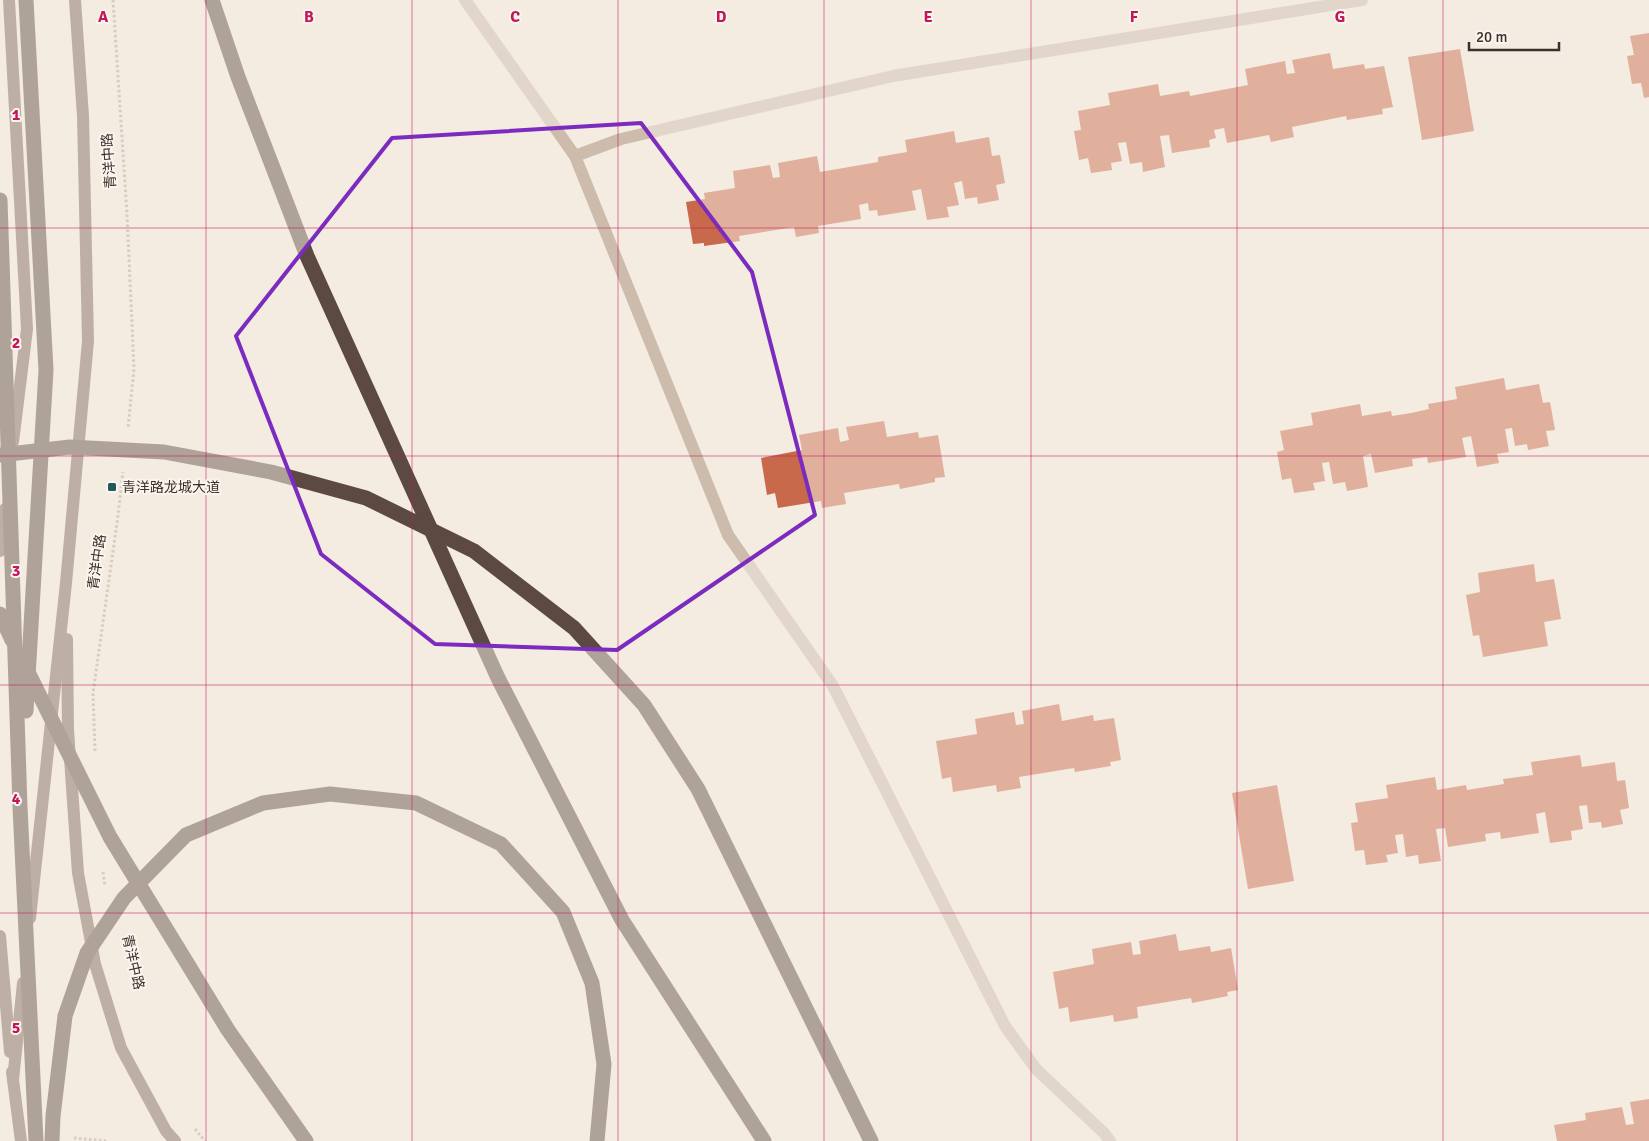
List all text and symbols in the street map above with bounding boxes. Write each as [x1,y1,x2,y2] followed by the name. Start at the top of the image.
[98,7,109,27] text: A
[304,7,314,27] text: B
[510,7,520,27] text: C
[716,7,727,27] text: D
[923,7,933,27] text: E
[1130,7,1139,27] text: F
[1335,7,1345,27] text: G
[1469,20,1559,52] scale bar
[1476,28,1507,46] text: 20 m
[12,105,21,125] text: 1
[99,132,119,190] street label: 青洋中路
[12,333,20,353] text: 2
[122,479,220,496] place label: 青洋路龙城大道
[106,481,118,493] marker: 青洋路龙城大道
[85,533,109,591] street label: 青洋中路
[12,561,20,581] text: 3
[12,789,21,809] text: 4
[118,933,148,991] street label: 青洋中路
[12,1018,20,1038] text: 5

